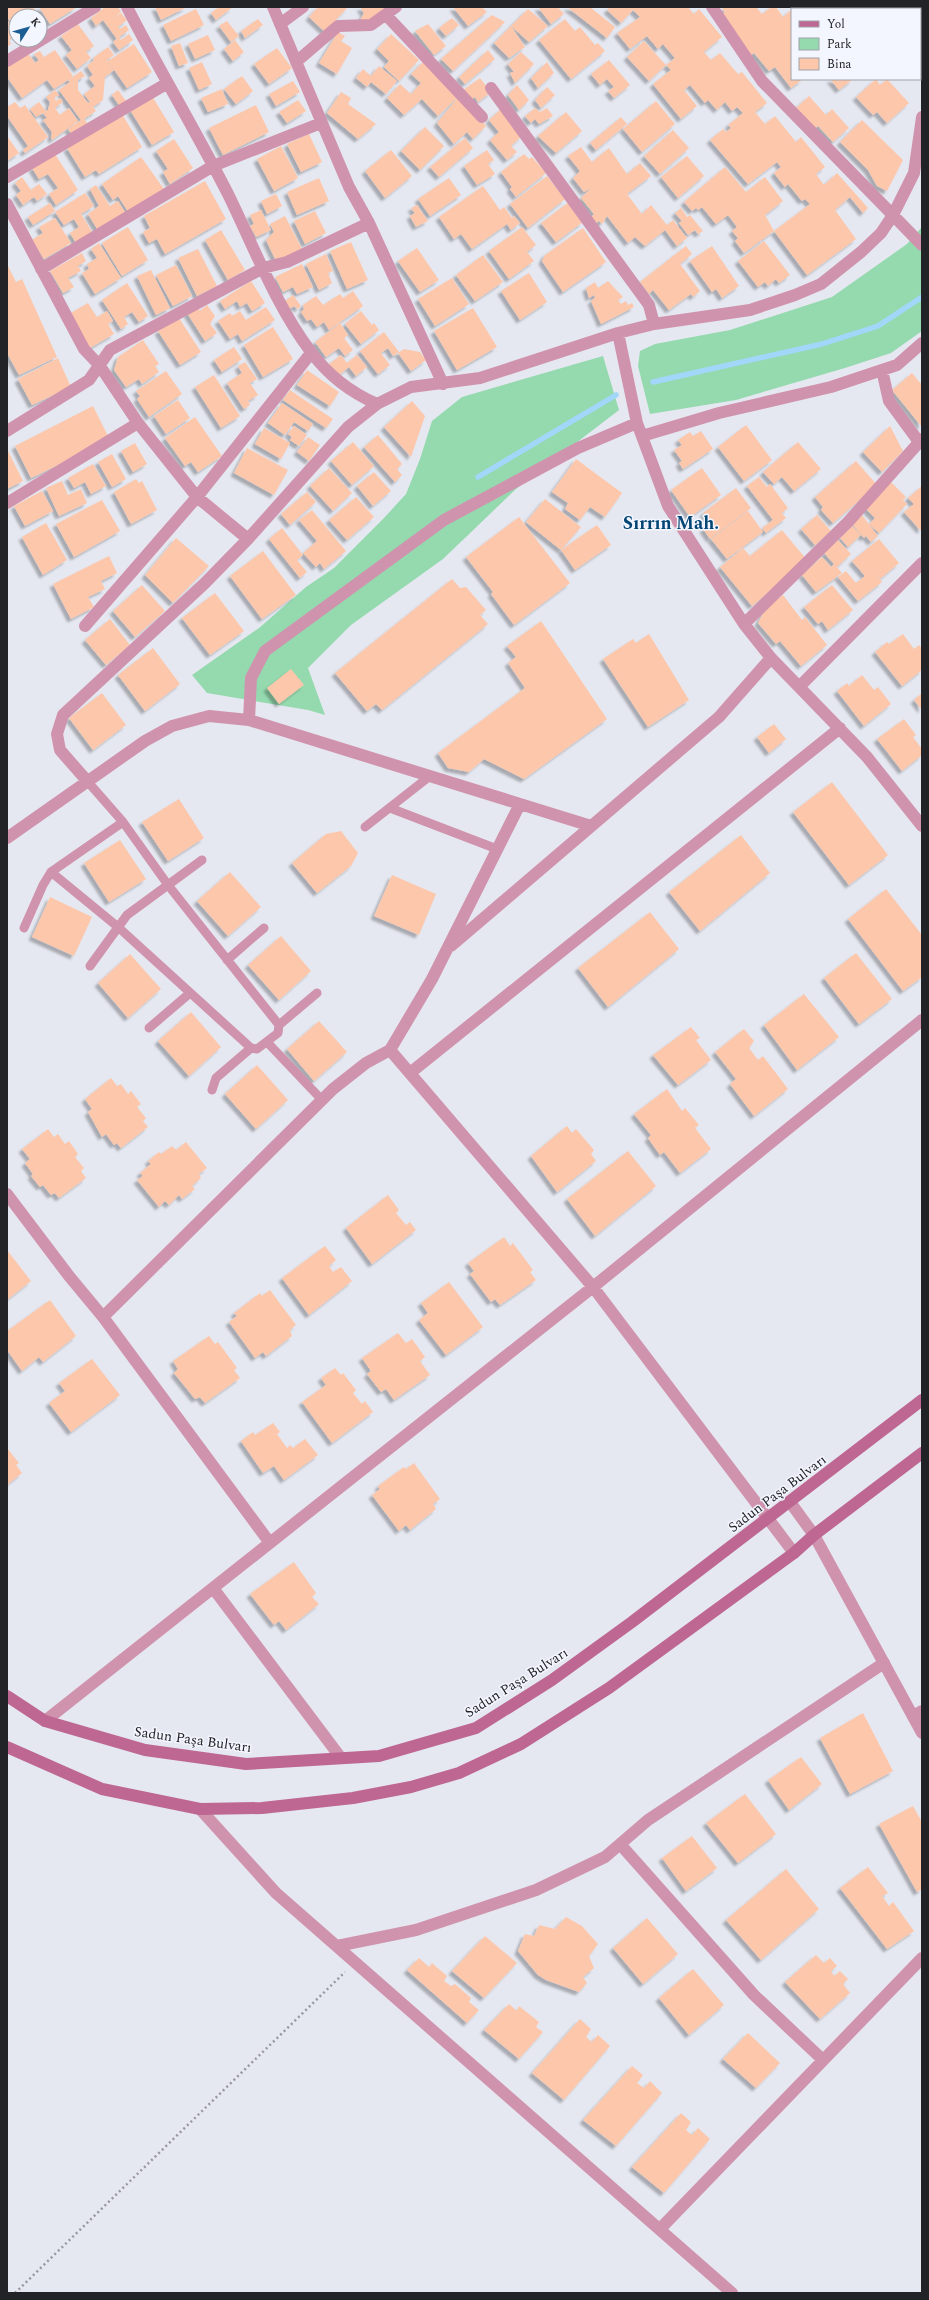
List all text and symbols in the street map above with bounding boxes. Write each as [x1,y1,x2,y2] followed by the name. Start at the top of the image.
[8,8,48,48] north arrow
[791,8,921,80] legend
[26,14,45,31] text: K
[827,15,845,34] text: Yol
[827,35,852,54] text: Park
[827,55,852,74] text: Bina
[623,510,719,537] district label: Sırrın Mah.
[724,1449,831,1537] street label: Sadun Paşa Bulvarı
[460,1642,572,1723] street label: Sadun Paşa Bulvarı
[133,1721,253,1758] street label: Sadun Paşa Bulvarı

